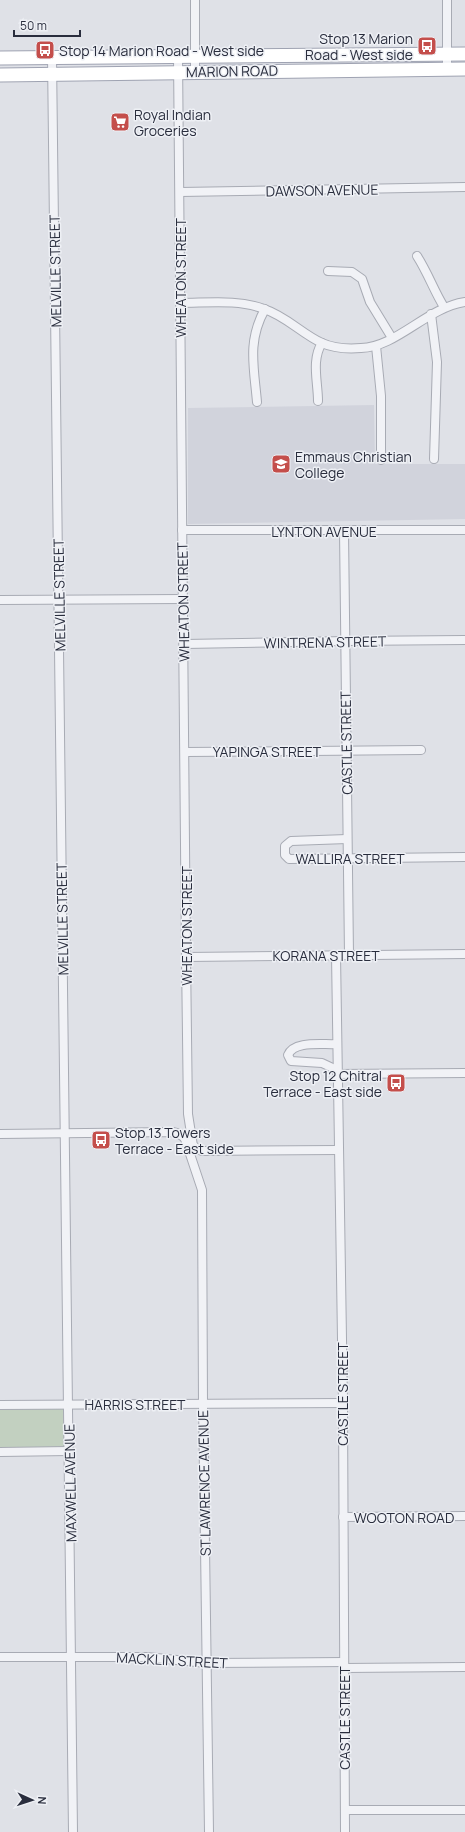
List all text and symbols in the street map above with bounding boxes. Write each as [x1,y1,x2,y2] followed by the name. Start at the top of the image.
[14,12,80,38] scale bar
[20,17,47,34] text: 50 m
[305,29,413,64] place label: Stop 13 Marion Road - West side
[416,35,438,57] bus stop icon: Stop 13 Marion Road - West side
[34,39,56,61] bus stop icon: Stop 14 Marion Road - West side
[59,41,264,60] place label: Stop 14 Marion Road - West side
[186,61,278,81] street label: MARION ROAD
[134,105,211,140] place label: Royal Indian Groceries
[109,111,131,133] supermarket icon: Royal Indian Groceries
[265,180,379,200] street label: DAWSON AVENUE
[45,214,65,328] street label: MELVILLE STREET
[171,218,190,338] street label: WHEATON STREET
[295,447,412,482] place label: Emmaus Christian College
[270,453,292,475] school or university icon: Emmaus Christian College
[271,522,377,541] street label: LYNTON AVENUE
[49,538,69,652] street label: MELVILLE STREET
[172,541,194,662] street label: WHEATON STREET
[264,631,387,653] street label: WINTRENA STREET
[336,691,356,795] street label: CASTLE STREET
[213,742,322,761] street label: YAPINGA STREET
[295,849,405,868] street label: WALLIRA STREET
[52,862,72,976] street label: MELVILLE STREET
[177,866,196,986] street label: WHEATON STREET
[272,946,380,965] street label: KORANA STREET
[263,1066,382,1101] place label: Stop 12 Chitral Terrace - East side
[385,1072,407,1094] bus stop icon: Stop 12 Chitral Terrace - East side
[115,1123,234,1158] place label: Stop 13 Towers Terrace - East side
[90,1129,112,1151] bus stop icon: Stop 13 Towers Terrace - East side
[333,1342,352,1446] street label: CASTLE STREET
[85,1395,186,1414] street label: HARRIS STREET
[193,1410,215,1556] street label: ST LAWRENCE AVENUE
[59,1424,81,1542] street label: MAXWELL AVENUE
[354,1508,454,1527] street label: WOOTON ROAD
[116,1648,229,1672] street label: MACKLIN STREET
[335,1666,354,1770] street label: CASTLE STREET
[12,1780,52,1820] north arrow
[35,1796,50,1805] text: N

